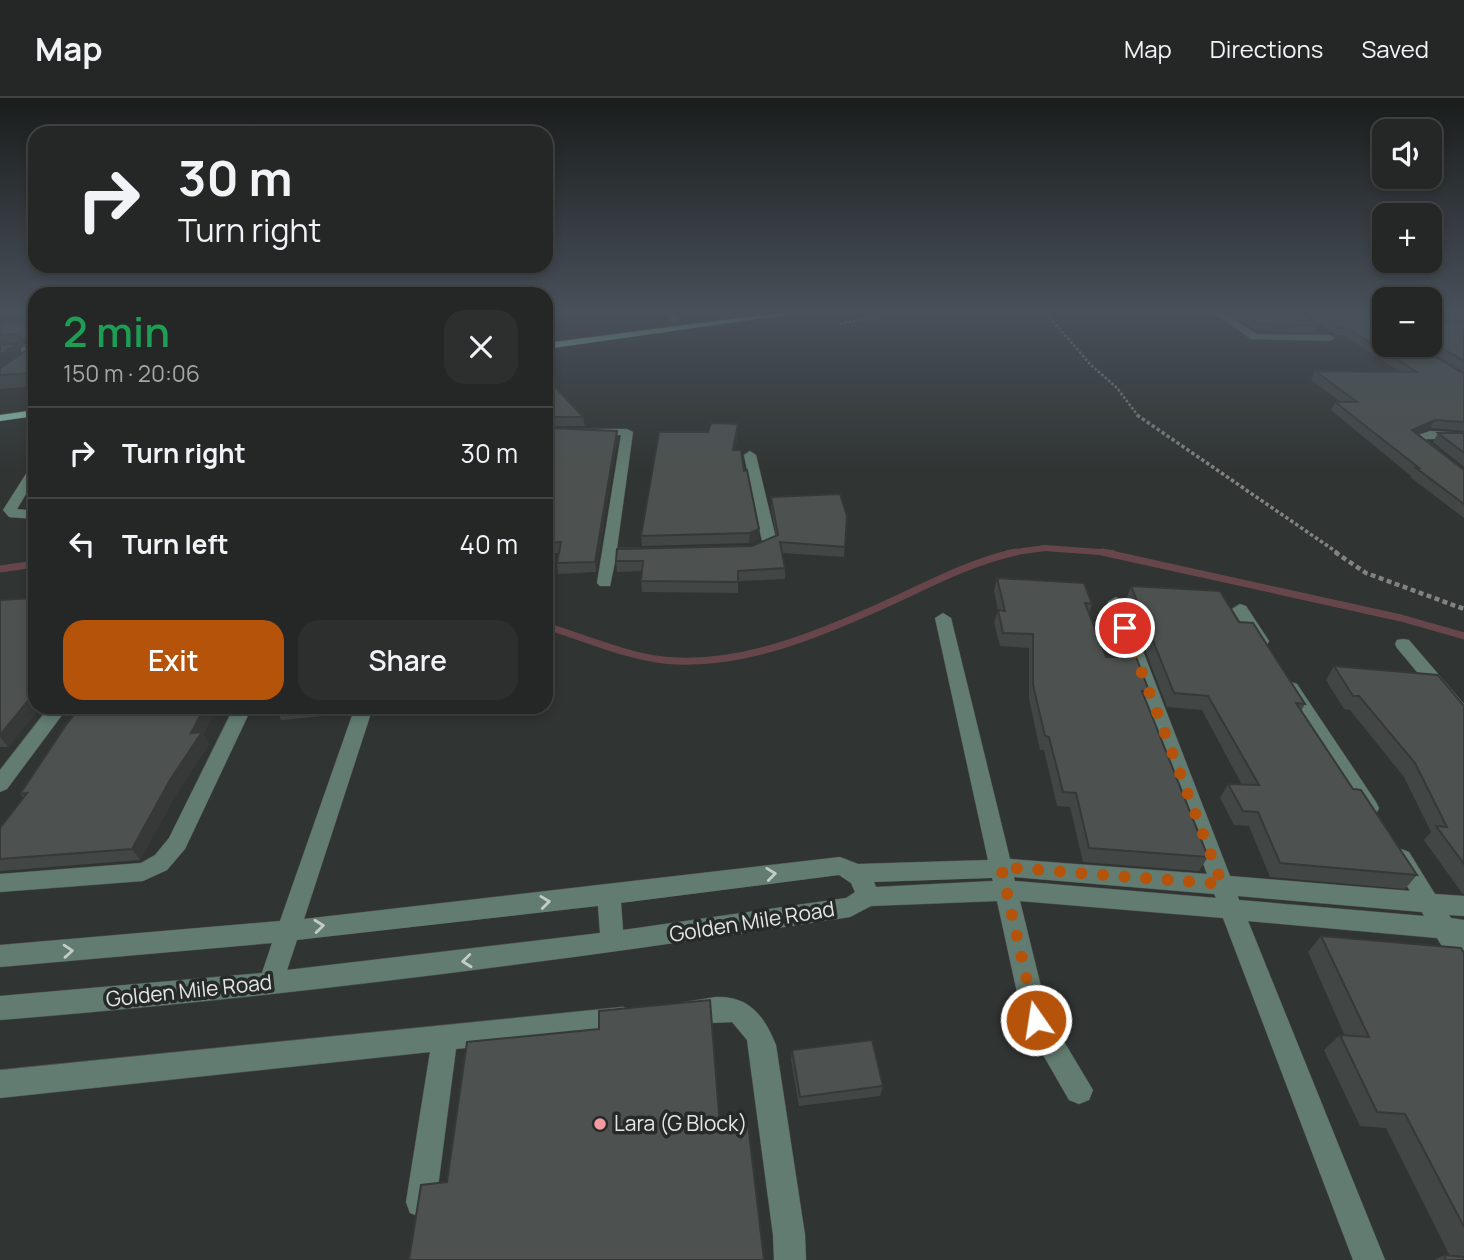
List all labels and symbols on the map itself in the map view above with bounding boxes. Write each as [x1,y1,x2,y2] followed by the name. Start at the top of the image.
[1095,598,1155,658] pin
[765,867,777,882] one-way arrow
[667,894,836,948] street label: Golden Mile Road
[539,895,551,910] one-way arrow
[313,919,325,934] one-way arrow
[63,944,74,959] one-way arrow
[461,953,473,968] one-way arrow
[104,967,273,1013] street label: Golden Mile Road
[999,983,1073,1057] position arrow
[614,1109,747,1137] place label: Lara (G Block)
[592,1116,608,1132] marker: Lara (G Block)

